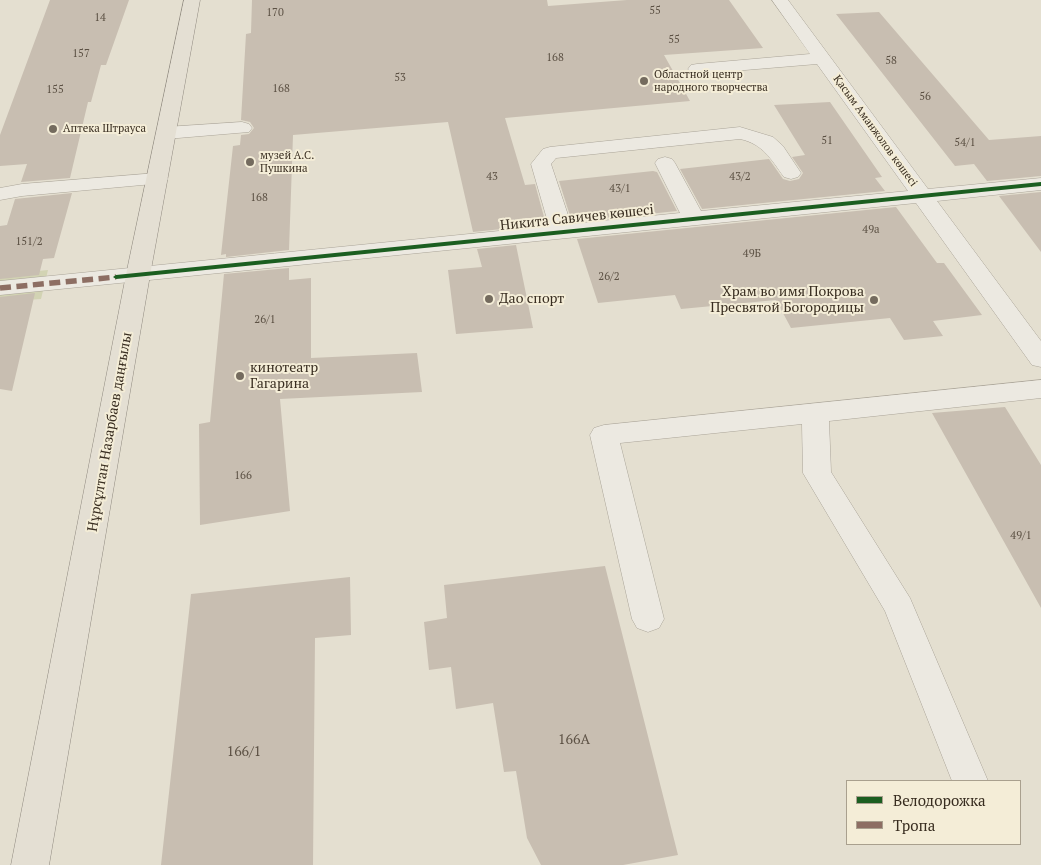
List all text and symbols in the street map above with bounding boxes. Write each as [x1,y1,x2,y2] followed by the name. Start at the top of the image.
[649,4,661,18] house number: 55
[266,6,284,20] house number: 170
[94,11,106,25] house number: 14
[668,33,680,47] house number: 55
[72,47,90,61] house number: 157
[546,51,564,65] house number: 168
[885,54,897,68] house number: 58
[654,68,768,94] place label: Областной центр народного творчества
[394,71,406,85] house number: 53
[830,73,920,189] street label: Қасым Аманжолов көшесі
[638,75,650,87] marker: Областной центр народного творчества
[272,82,290,96] house number: 168
[46,83,64,97] house number: 155
[919,90,931,104] house number: 56
[63,122,146,136] place label: Аптека Штрауса
[47,123,59,135] marker: Аптека Штрауса
[821,134,833,148] house number: 51
[954,136,976,150] house number: 54/1
[260,149,314,175] place label: музей А.С. Пушкина
[244,156,256,168] marker: музей А.С. Пушкина
[486,170,498,184] house number: 43
[729,170,751,184] house number: 43/2
[609,182,631,196] house number: 43/1
[250,191,268,205] house number: 168
[499,202,655,234] street label: Никита Савичев көшесі
[862,223,880,237] house number: 49а
[15,235,43,249] house number: 151/2
[743,247,761,261] house number: 49Б
[598,270,620,284] house number: 26/2
[710,284,864,316] place label: Храм во имя Покрова Пресвятой Богородицы
[499,291,564,307] place label: Дао спорт
[483,293,495,305] marker: Дао спорт
[868,294,880,306] marker: Храм во имя Покрова Пресвятой Богородицы
[254,313,276,327] house number: 26/1
[84,331,136,533] street label: Нұрсұлтан Назарбаев даңғылы
[250,360,318,392] place label: кинотеатр Гагарина
[234,370,246,382] marker: кинотеатр Гагарина
[234,469,252,483] house number: 166
[1010,529,1032,543] house number: 49/1
[558,732,590,748] house number: 166А
[227,744,261,760] house number: 166/1
[846,780,1021,845] legend
[893,790,986,810] text: Велодорожка
[893,815,935,835] text: Тропа

